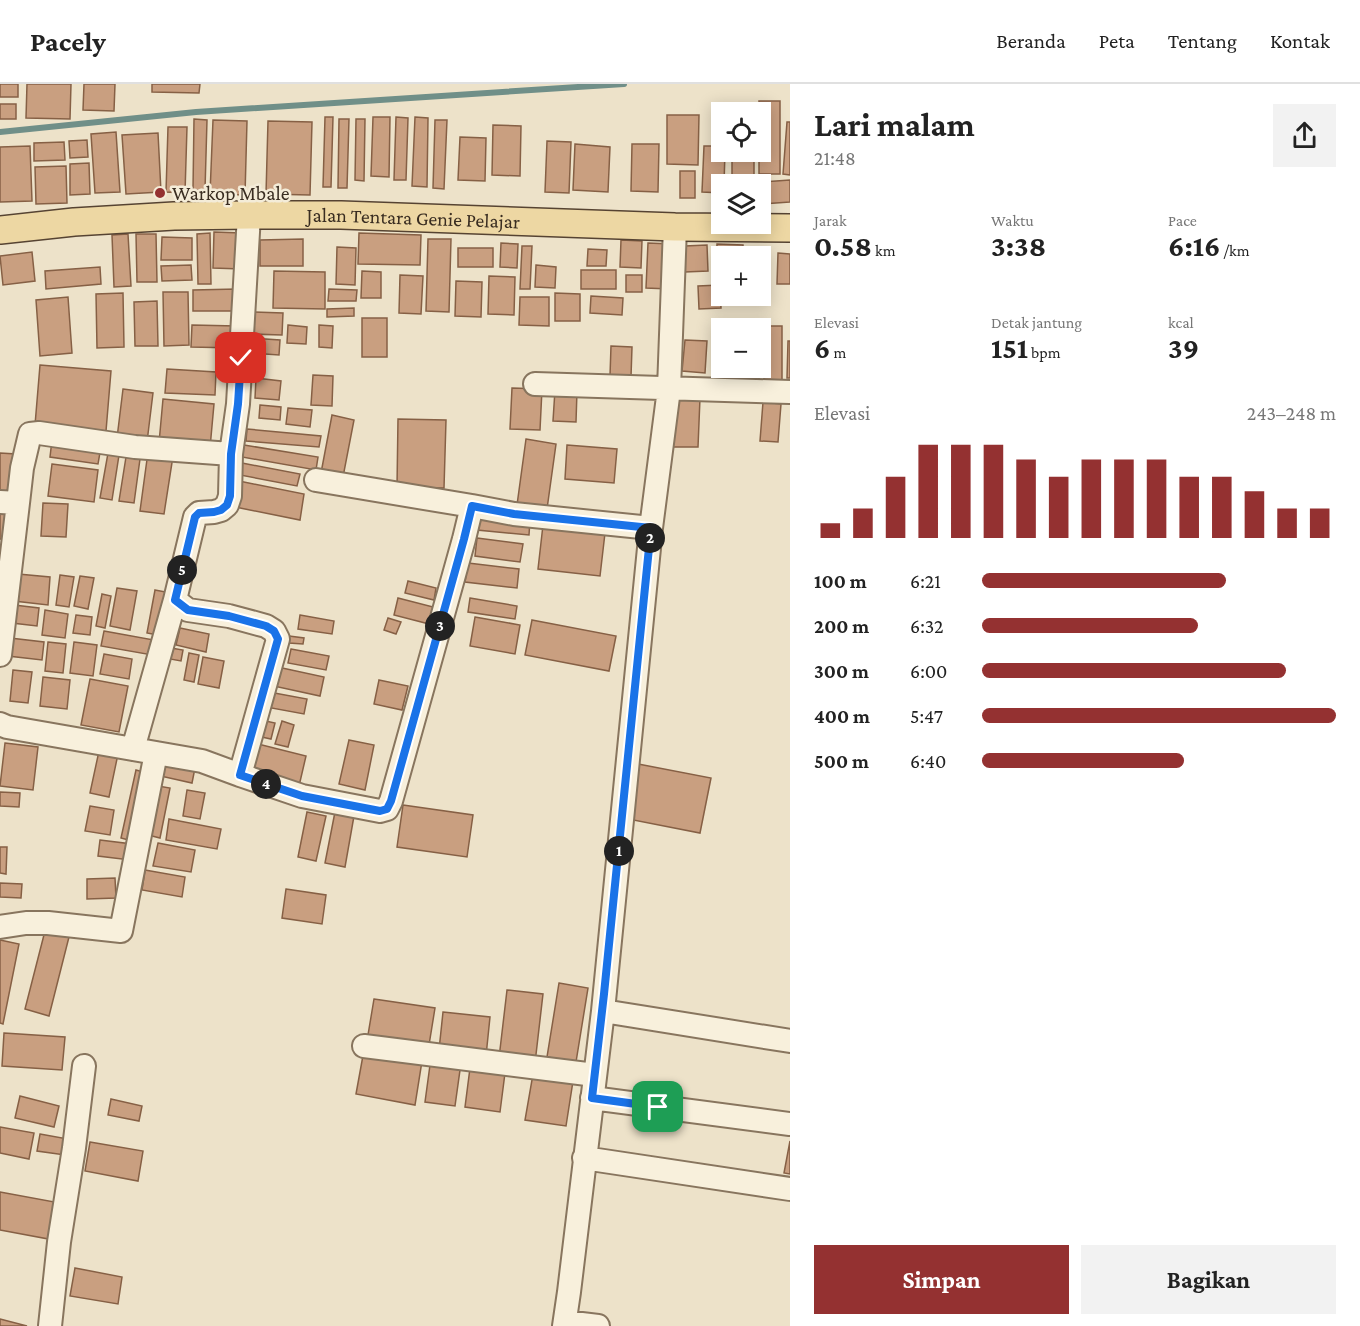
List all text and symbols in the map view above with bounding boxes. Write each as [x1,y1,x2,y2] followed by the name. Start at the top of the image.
[30,26,106,57] text: Pacely
[996,29,1066,53] text: Beranda
[1099,29,1135,53] text: Peta
[1168,29,1237,53] text: Tentang
[1270,29,1330,53] text: Kontak
[711,102,771,378] map controls
[711,102,771,162] button: locate
[1273,104,1336,167] button: share
[814,106,975,143] text: Lari malam
[814,147,856,169] text: 21:48
[711,174,771,234] button: layers
[172,182,290,205] place label: Warkop Mbale
[153,186,167,200] marker: Warkop Mbale
[305,204,520,233] street label: Jalan Tentara Genie Pelajar
[814,212,847,229] text: Jarak
[991,212,1034,229] text: Waktu
[1168,212,1197,229] text: Pace
[814,229,872,262] text: 0.58
[991,229,1046,262] text: 3:38
[1168,229,1220,262] text: 6:16
[872,242,896,259] text: km
[1220,242,1250,259] text: /km
[711,246,771,306] button: +
[814,314,859,331] text: Elevasi
[991,314,1082,331] text: Detak jantung
[1168,314,1194,331] text: kcal
[711,318,771,378] button: −
[814,331,830,364] text: 6
[991,331,1028,364] text: 151
[1168,331,1199,364] text: 39
[215,332,266,383] pin
[224,341,257,374] icon: check
[830,344,846,361] text: m
[1028,344,1060,361] text: bpm
[814,402,870,424] text: Elevasi
[1247,402,1336,424] text: 243–248 m
[635,523,665,553] pin: 2
[646,529,654,546] text: 2
[167,555,197,585] pin: 5
[178,561,186,578] text: 5
[814,570,867,592] text: 100 m
[910,570,941,592] text: 6:21
[425,611,455,641] pin: 3
[814,615,869,637] text: 200 m
[910,615,944,637] text: 6:32
[436,617,444,634] text: 3
[814,660,869,682] text: 300 m
[910,660,947,682] text: 6:00
[814,705,870,727] text: 400 m
[910,705,943,727] text: 5:47
[814,750,869,772] text: 500 m
[910,750,946,772] text: 6:40
[251,769,281,799] pin: 4
[262,775,270,792] text: 4
[604,836,634,866] pin: 1
[616,842,622,859] text: 1
[632,1081,683,1132] pin
[641,1090,674,1123] icon: arrive
[814,1245,1069,1314] button: Simpan
[1081,1245,1336,1314] button: Bagikan

